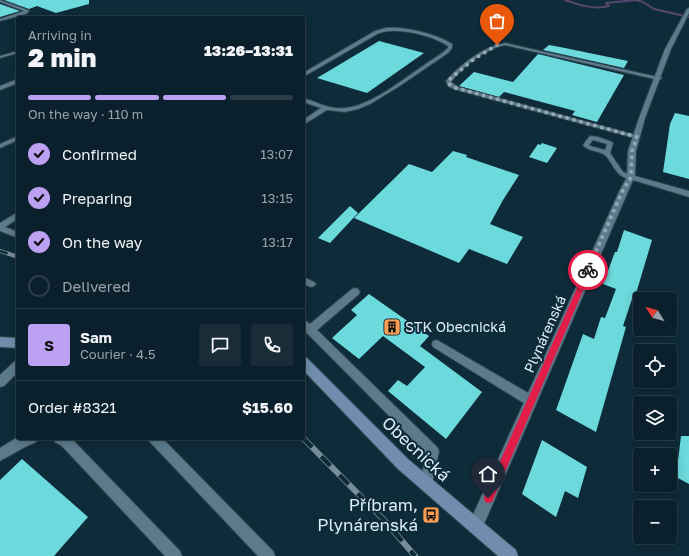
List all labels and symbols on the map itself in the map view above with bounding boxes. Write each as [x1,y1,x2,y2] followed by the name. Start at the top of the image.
[480,4,514,45] pin
[568,250,608,290] courier
[520,292,569,375] street label: Plynárenská
[633,292,677,336] north arrow
[382,317,402,337] building icon: STK Obecnická
[405,318,506,335] place label: STK Obecnická
[378,412,455,485] street label: Obecnická
[471,457,505,498] pin
[317,494,418,535] place label: Příbram, Plynárenská
[421,505,441,525] bus stop icon: Příbram, Plynárenská

